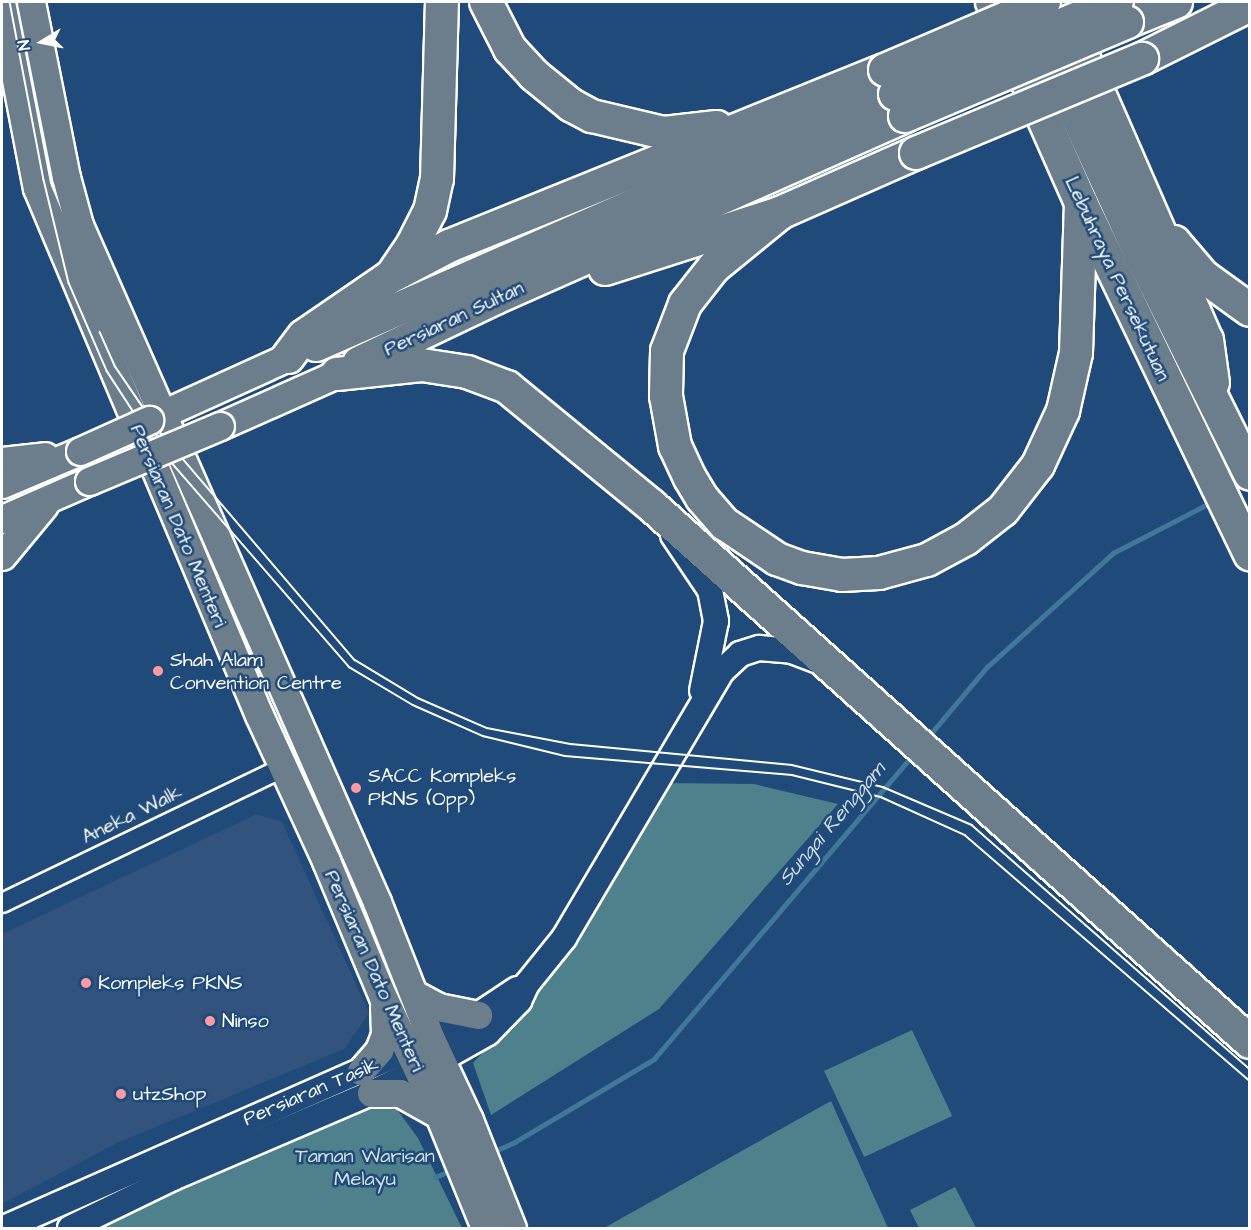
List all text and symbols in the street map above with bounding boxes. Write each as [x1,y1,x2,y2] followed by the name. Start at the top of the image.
[12,12,72,72] north arrow
[13,38,36,52] text: N
[1059,173,1175,385] street label: Lebuhraya Persekutuan
[380,276,528,362] street label: Persiaran Sultan
[124,421,232,631] street label: Persiaran Dato Menteri
[170,648,342,695] place label: Shah Alam Convention Centre
[151,664,165,678] marker: Shah Alam Convention Centre
[773,757,891,891] water label: Sungai Renggam
[368,765,516,812] place label: SACC Kompleks PKNS (Opp)
[78,780,186,850] street label: Aneka Walk
[349,781,363,795] marker: SACC Kompleks PKNS (Opp)
[319,867,429,1075] street label: Persiaran Dato Menteri
[98,971,243,995] place label: Kompleks PKNS
[79,976,93,990] marker: Kompleks PKNS
[222,1009,269,1033] place label: Ninso
[203,1014,217,1028] marker: Ninso
[240,1053,382,1131] street label: Persiaran Tasik
[133,1082,206,1106] place label: utzShop
[114,1087,128,1101] marker: utzShop
[295,1145,435,1192] park label: Taman Warisan Melayu

